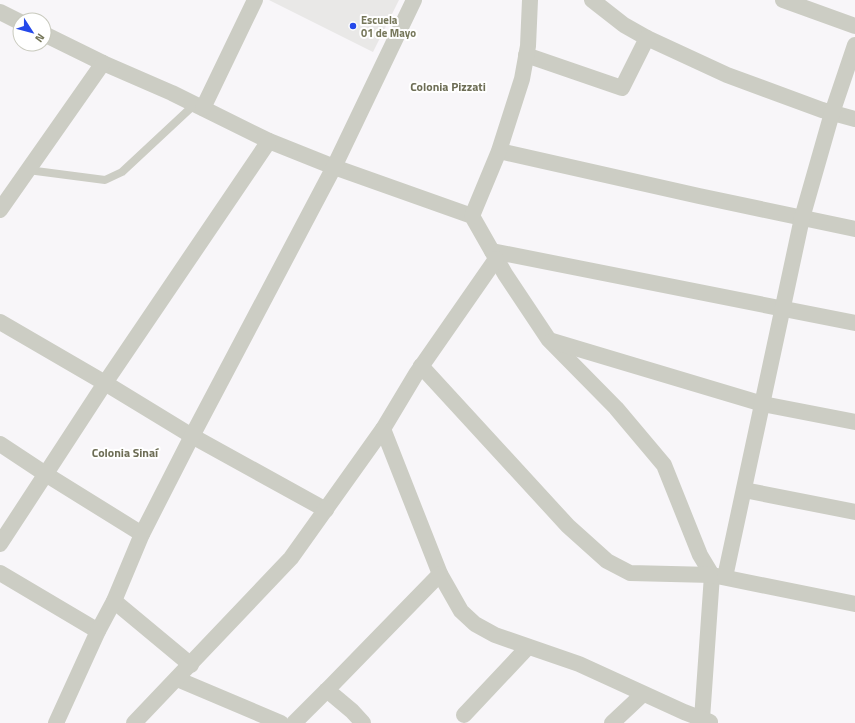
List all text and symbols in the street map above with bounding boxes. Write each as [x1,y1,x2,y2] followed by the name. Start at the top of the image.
[12,12,52,52] north arrow
[361,12,416,41] place label: Escuela 01 de Mayo
[348,21,358,31] marker: Escuela 01 de Mayo
[31,30,49,46] text: N
[410,77,486,96] district label: Colonia Pizzati
[92,443,159,462] district label: Colonia Sinaí

